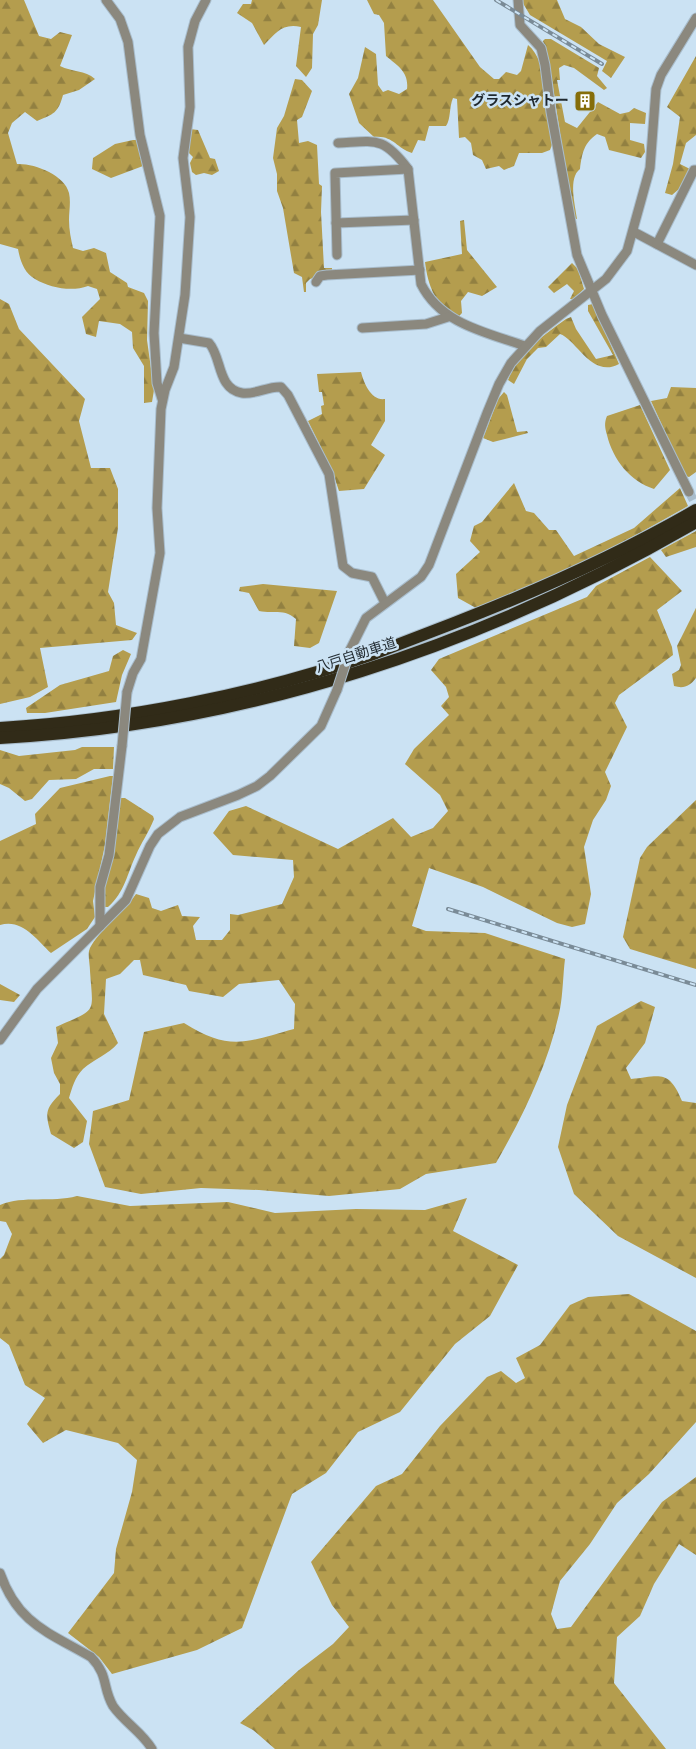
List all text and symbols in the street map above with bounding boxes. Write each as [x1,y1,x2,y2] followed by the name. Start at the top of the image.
[573,89,597,113] building icon: グラスシャトー
[471,92,569,110] place label: グラスシャトー
[313,635,399,677] street label: 八戸自動車道

